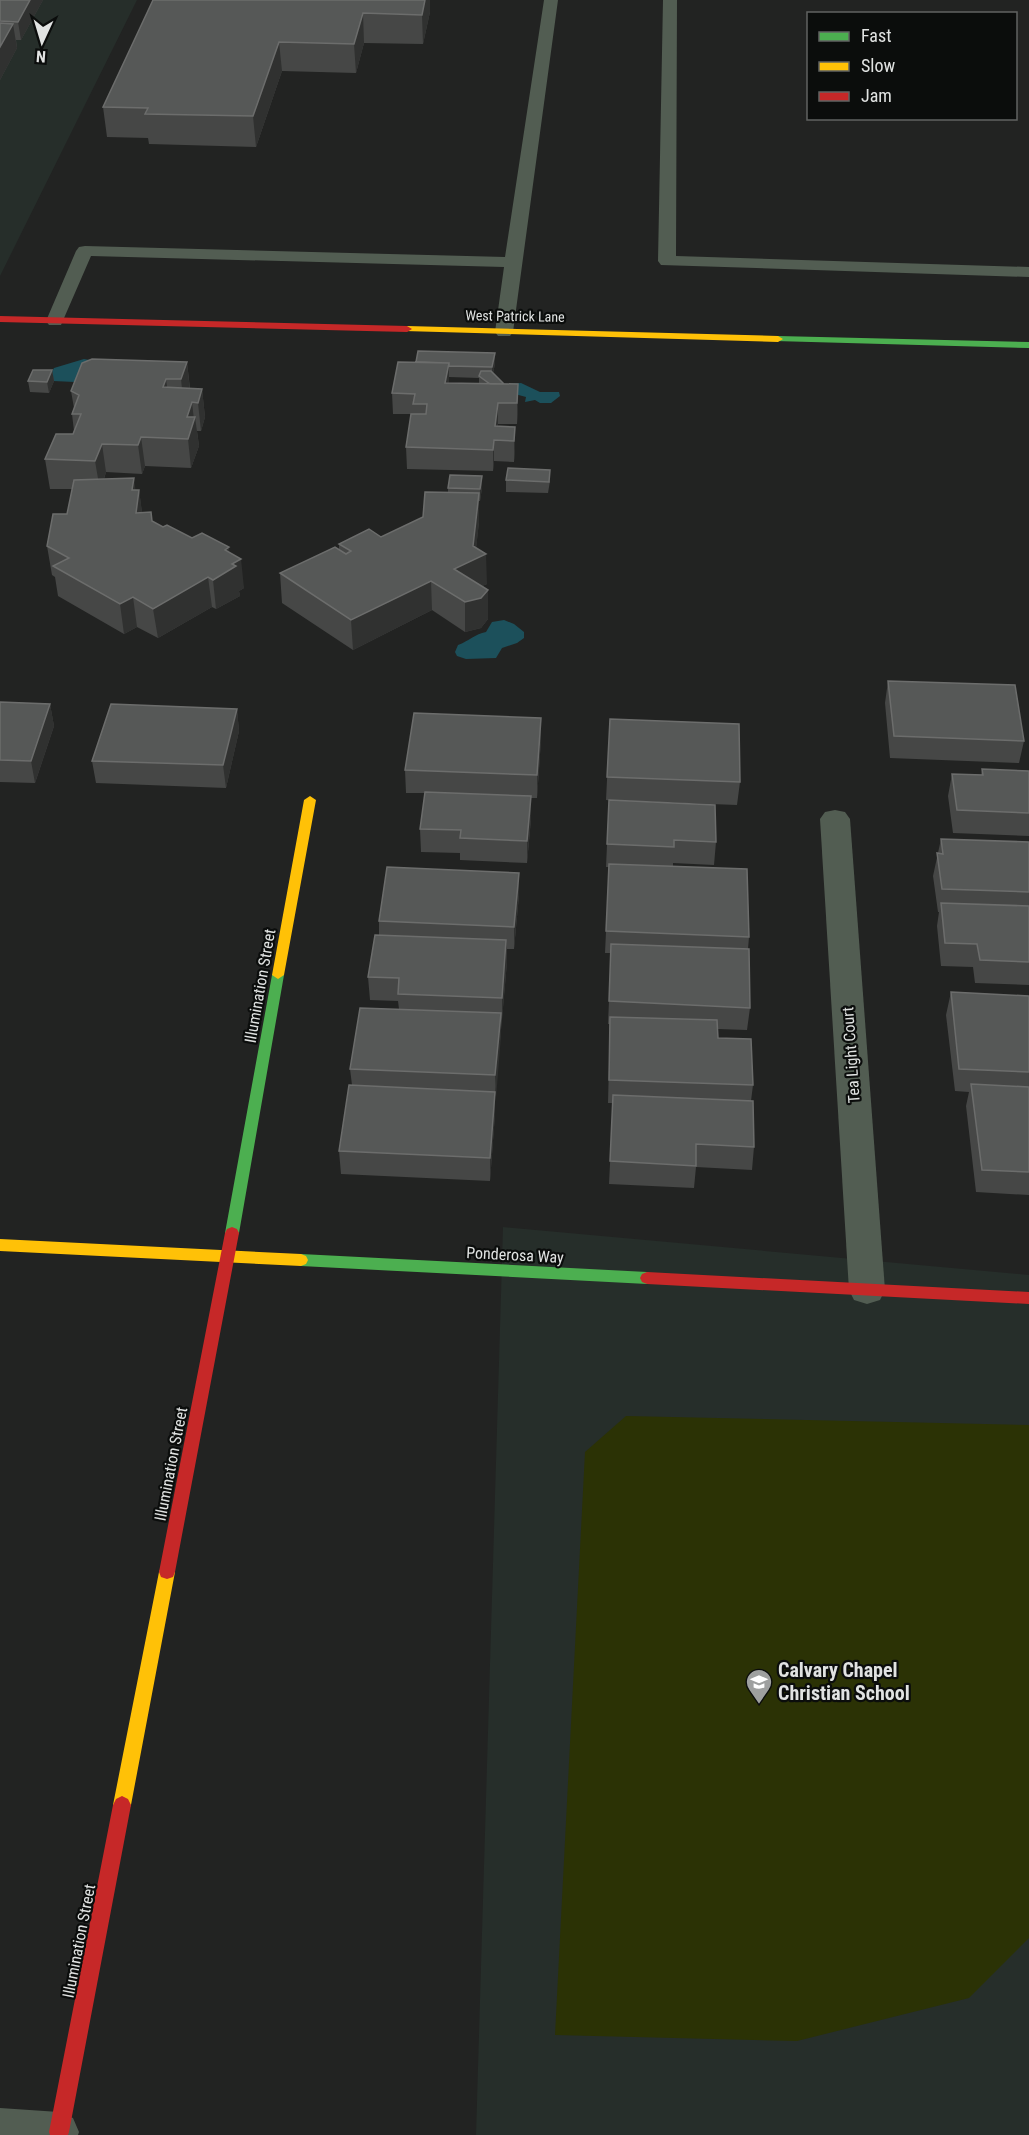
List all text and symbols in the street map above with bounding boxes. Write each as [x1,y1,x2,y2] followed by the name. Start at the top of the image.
[12,12,72,72] north arrow
[807,12,1017,120] legend
[861,25,892,46] text: Fast
[35,47,47,66] text: N
[861,55,896,76] text: Slow
[861,85,892,106] text: Jam
[465,307,565,325] street label: West Patrick Lane
[241,927,279,1045] street label: Illumination Street
[838,1006,864,1104] street label: Tea Light Court
[466,1243,565,1267] street label: Ponderosa Way
[151,1405,191,1523] street label: Illumination Street
[778,1658,910,1705] place label: Calvary Chapel Christian School
[744,1667,774,1705] school or university icon: Calvary Chapel Christian School
[59,1882,99,2000] street label: Illumination Street

